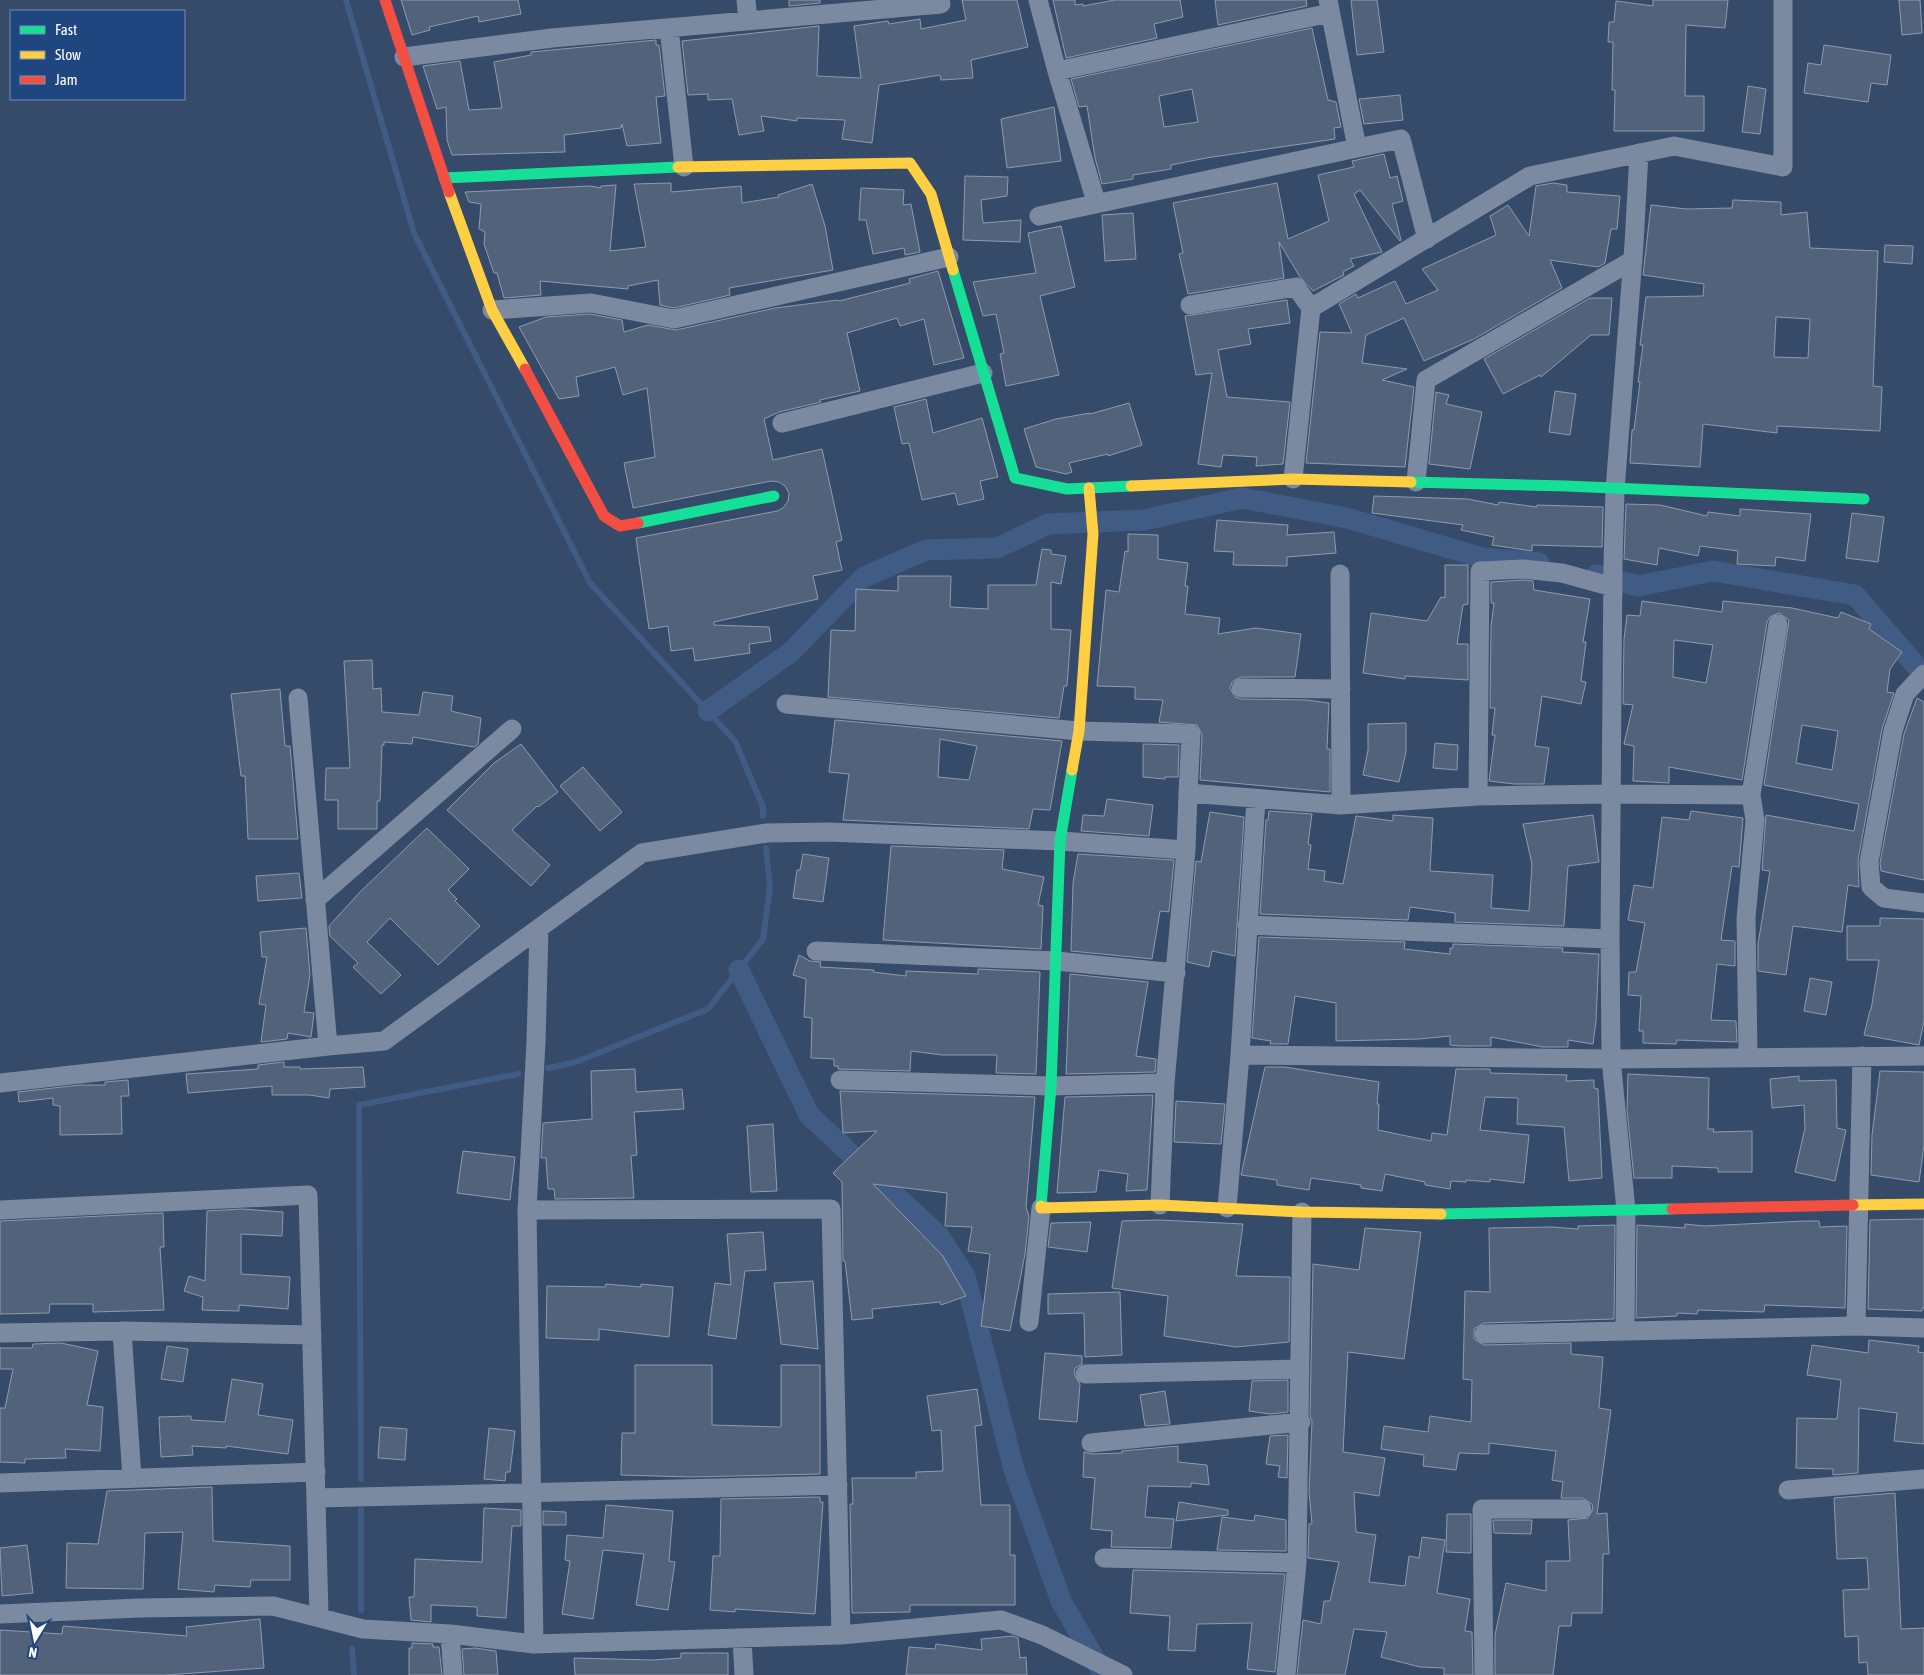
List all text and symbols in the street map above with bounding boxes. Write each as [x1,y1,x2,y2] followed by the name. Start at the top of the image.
[10,10,185,100] legend
[55,21,77,38] text: Fast
[55,46,81,63] text: Slow
[55,71,78,88] text: Jam
[10,1615,60,1665] north arrow
[27,1644,38,1661] text: N

